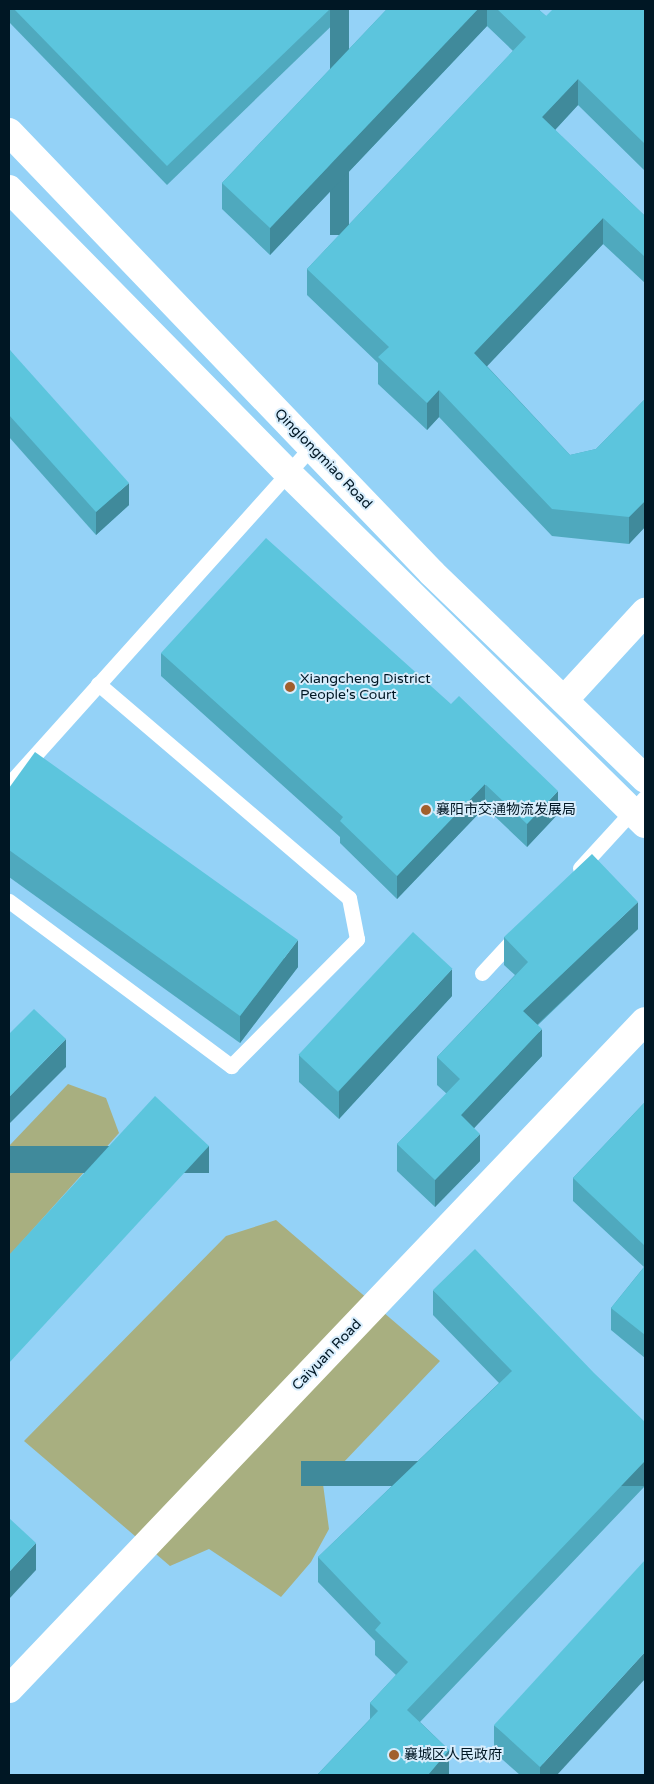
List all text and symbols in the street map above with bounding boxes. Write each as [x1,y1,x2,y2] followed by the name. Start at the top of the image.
[271,405,375,513] street label: Qinglongmiao Road
[300,671,431,704] place label: Xiangcheng District People's Court
[284,681,296,693] marker: Xiangcheng District People's Court
[436,802,576,818] place label: 襄阳市交通物流发展局
[420,804,432,816] marker: 襄阳市交通物流发展局
[289,1316,365,1394] street label: Caiyuan Road
[404,1747,502,1763] place label: 襄城区人民政府
[388,1749,400,1761] marker: 襄城区人民政府

